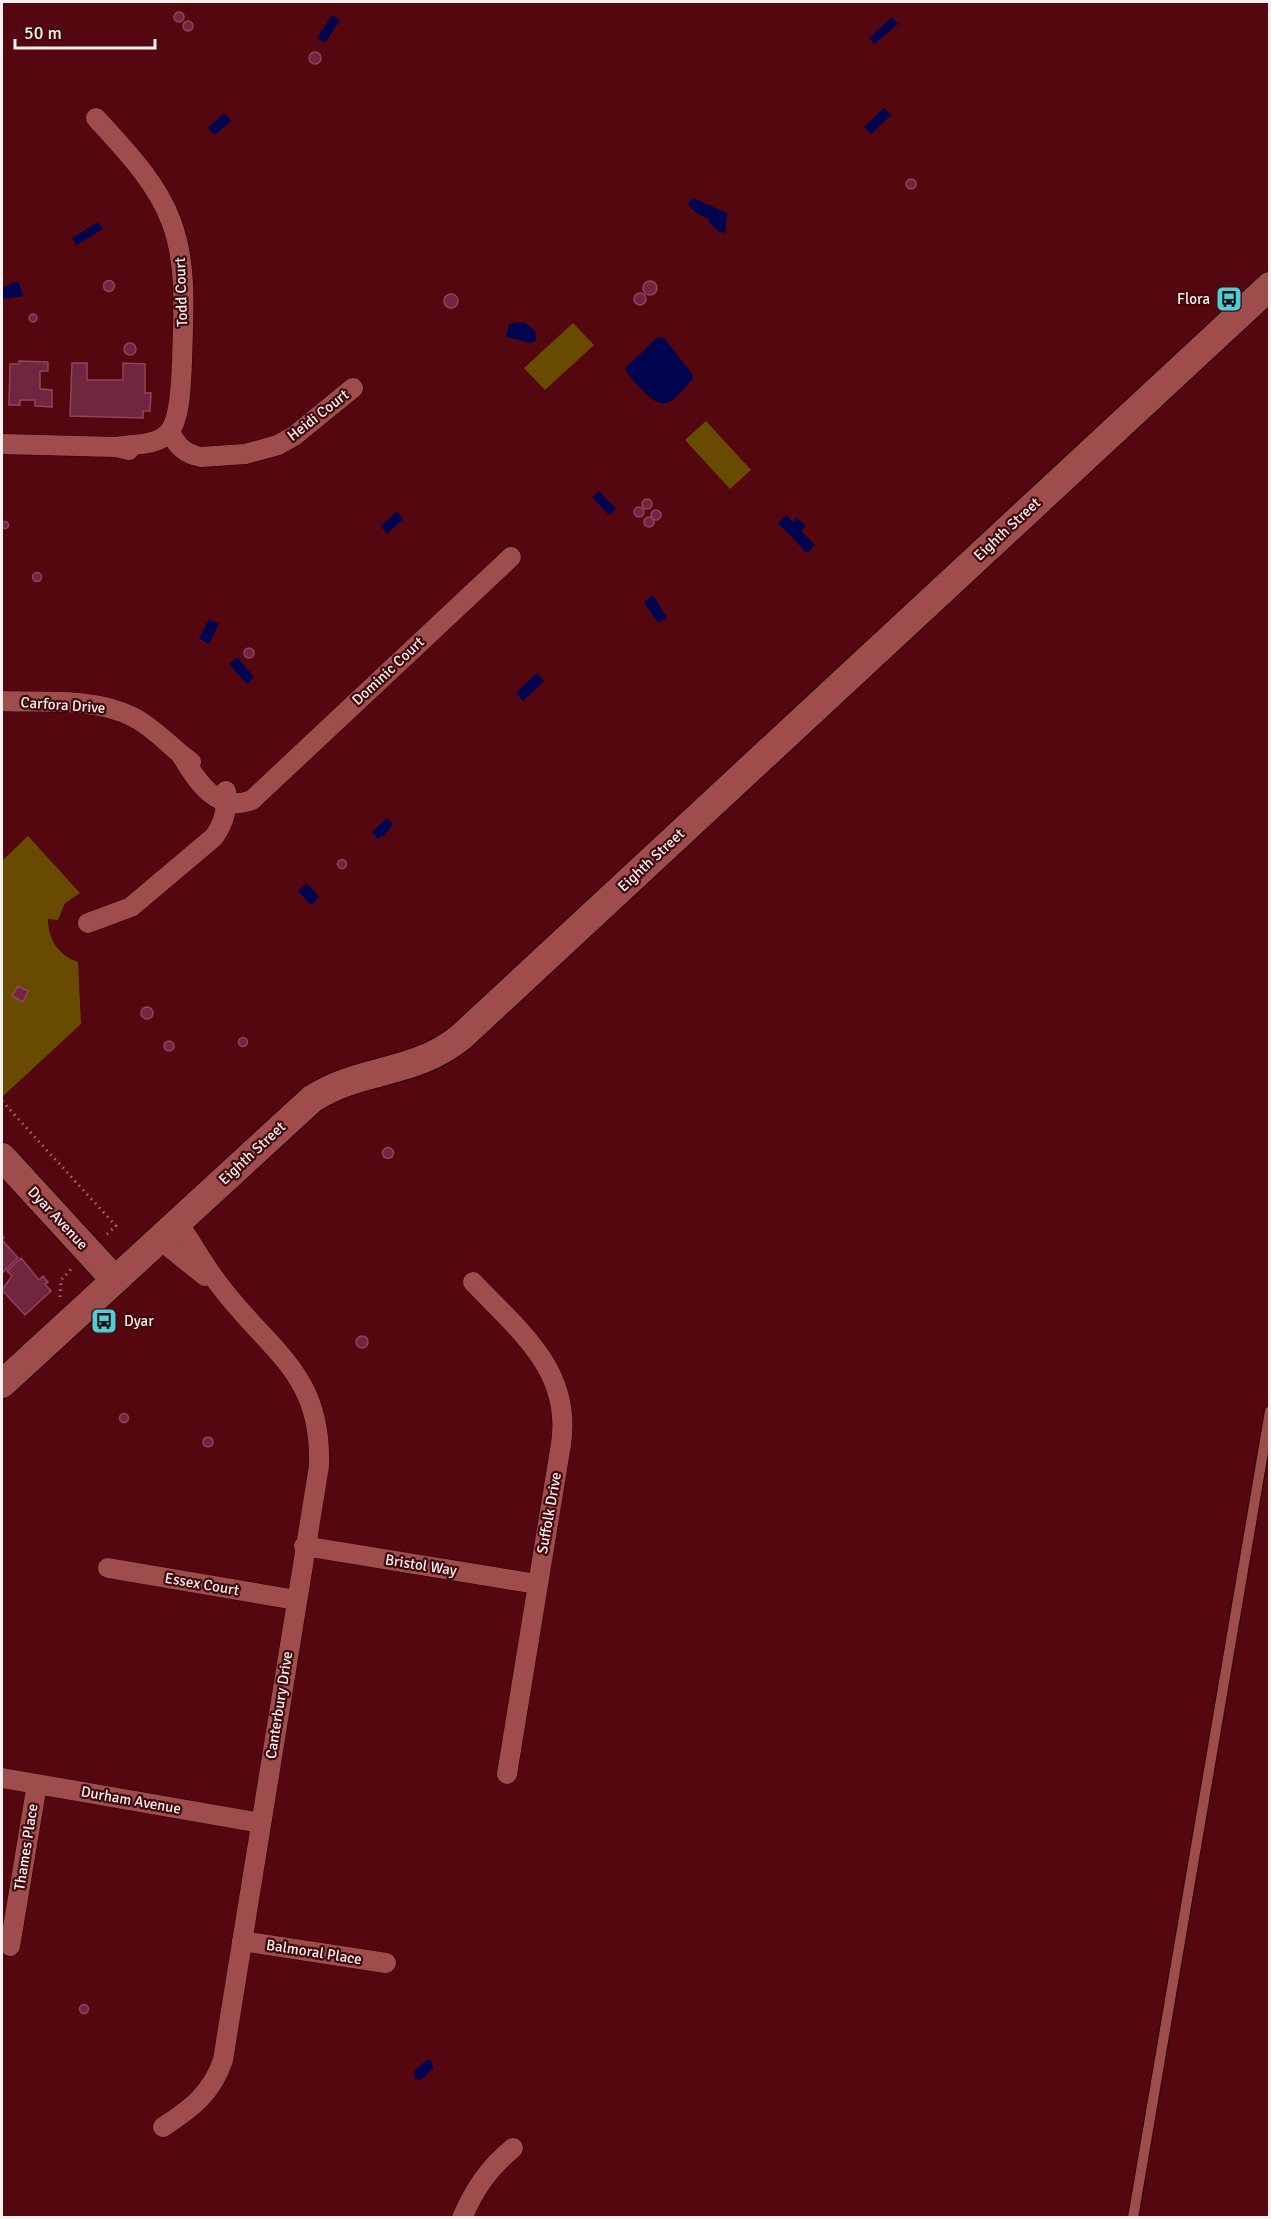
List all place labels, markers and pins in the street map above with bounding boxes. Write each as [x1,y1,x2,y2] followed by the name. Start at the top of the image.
[1214,284,1244,314] bus stop icon: Flora
[1177,290,1210,308] place label: Flora
[89,1306,119,1336] bus stop icon: Dyar
[124,1312,154,1330] place label: Dyar

